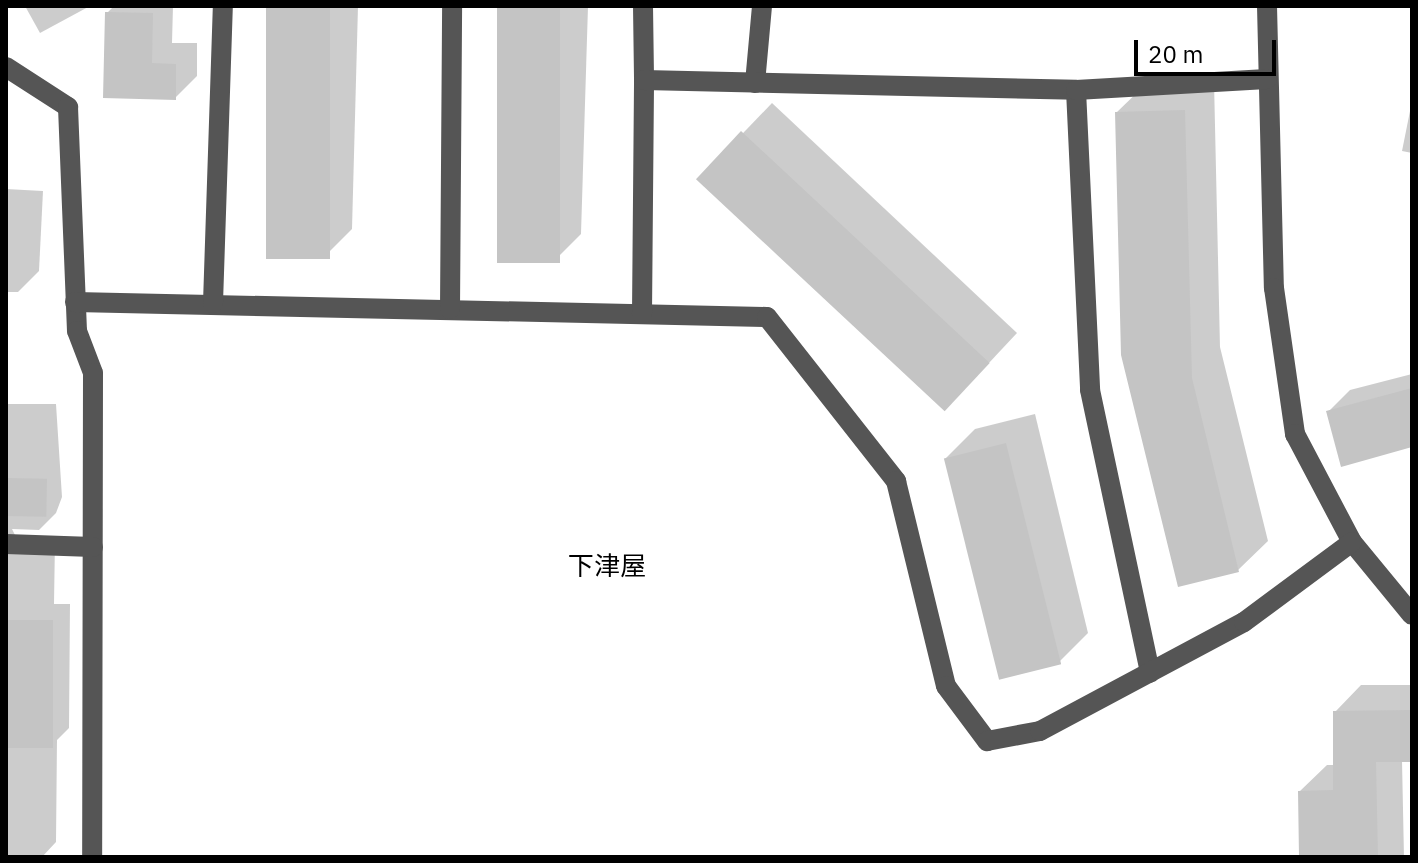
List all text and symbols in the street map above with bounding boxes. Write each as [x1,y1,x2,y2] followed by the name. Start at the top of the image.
[1138,24,1280,74] scale bar
[1148,38,1203,70] text: 20 m
[568,550,646,582] district label: 下津屋

